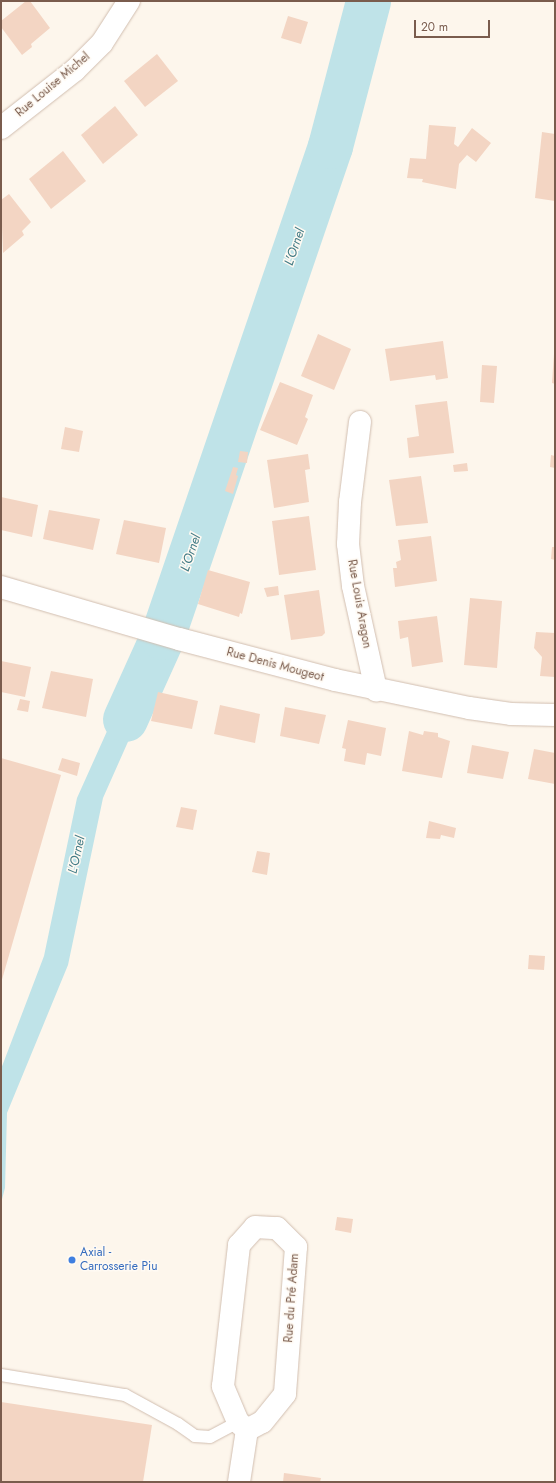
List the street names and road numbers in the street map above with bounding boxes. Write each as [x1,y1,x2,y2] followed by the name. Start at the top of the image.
[13,50,93,120] street label: Rue Louise Michel
[344,558,374,650] street label: Rue Louis Aragon
[225,645,325,685] street label: Rue Denis Mougeot
[282,1253,302,1343] street label: Rue du Pré Adam

